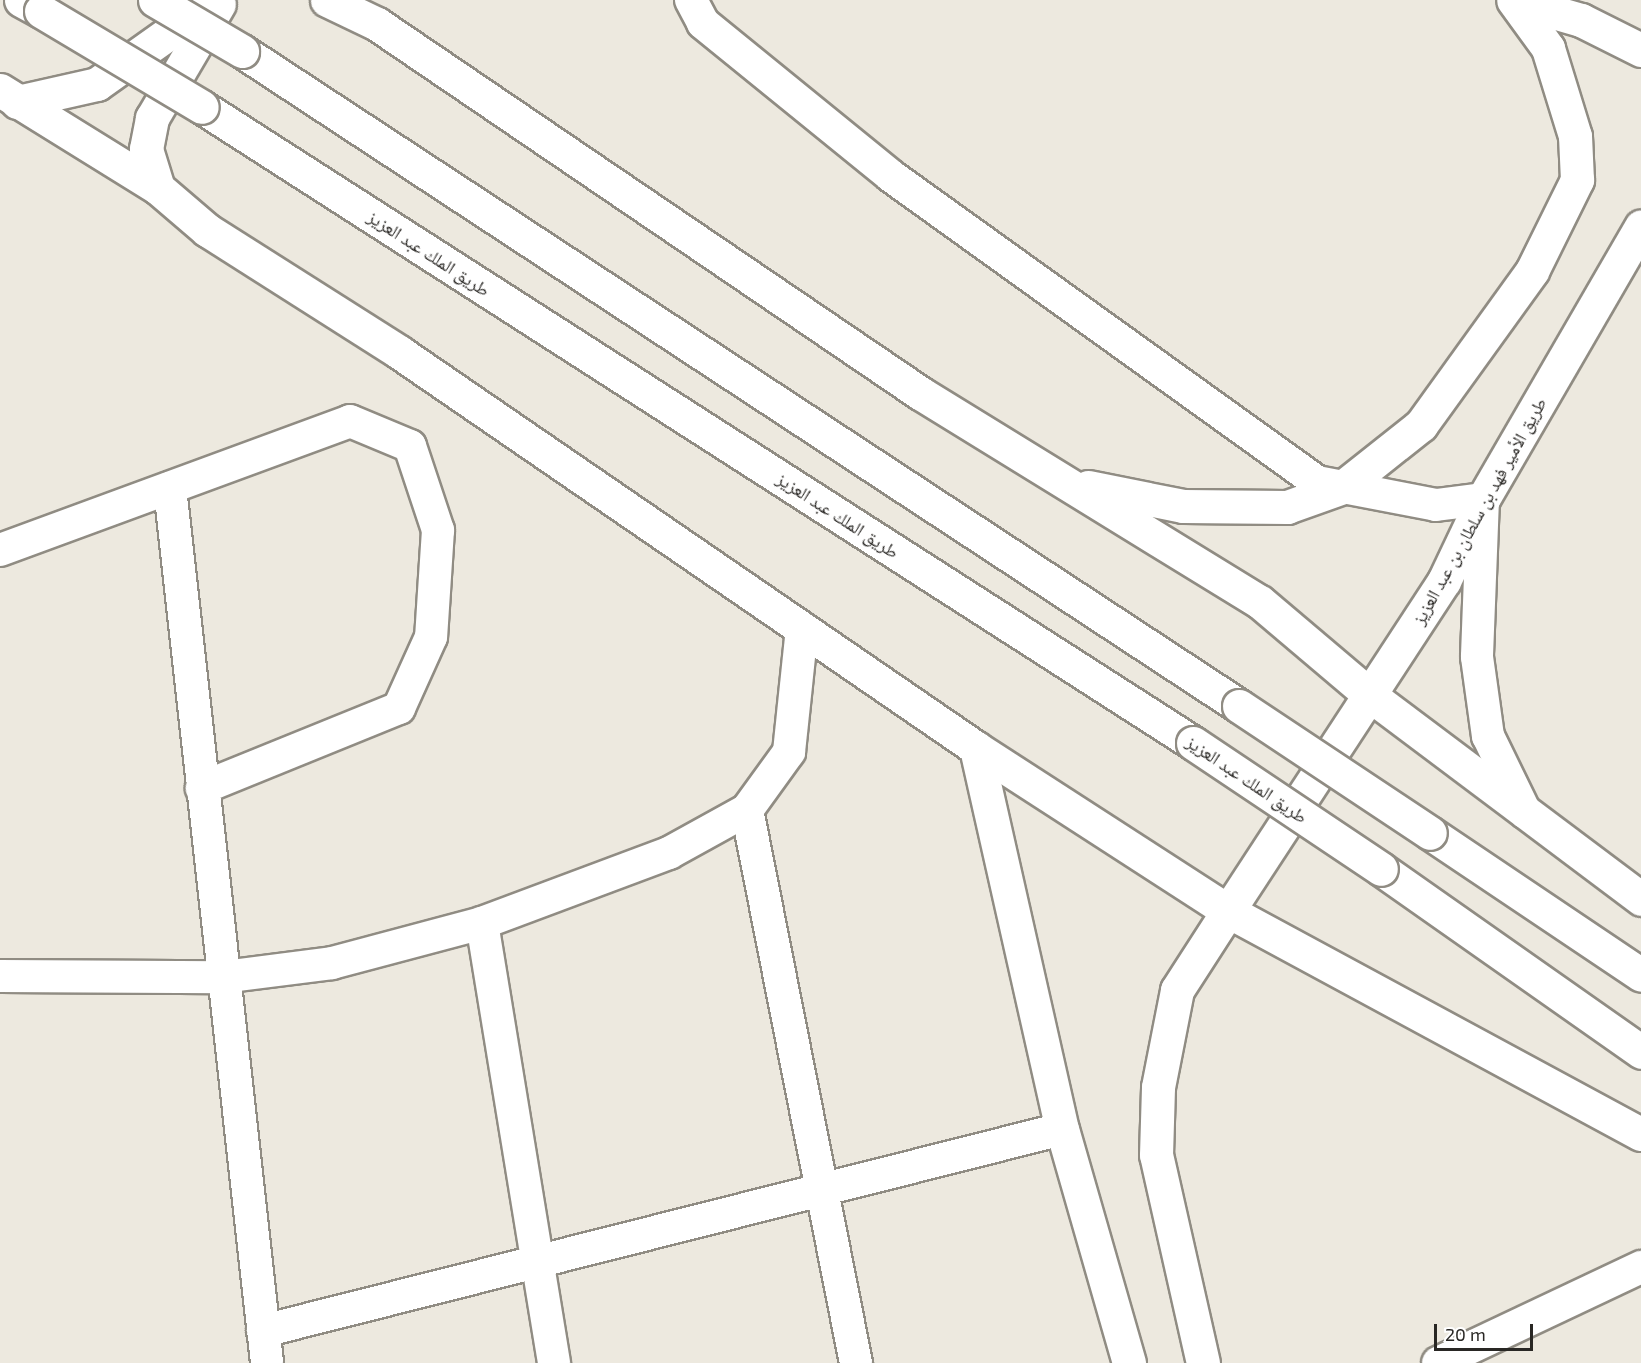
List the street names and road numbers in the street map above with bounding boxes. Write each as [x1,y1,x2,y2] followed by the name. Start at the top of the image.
[364,205,494,301] street label: طريق الملك عبد العزيز
[1407,394,1551,628] street label: طريق الأمير فهد بن سلطان بن عبد العزيز
[773,467,903,563] street label: طريق الملك عبد العزيز
[1182,731,1312,827] street label: طريق الملك عبد العزيز

